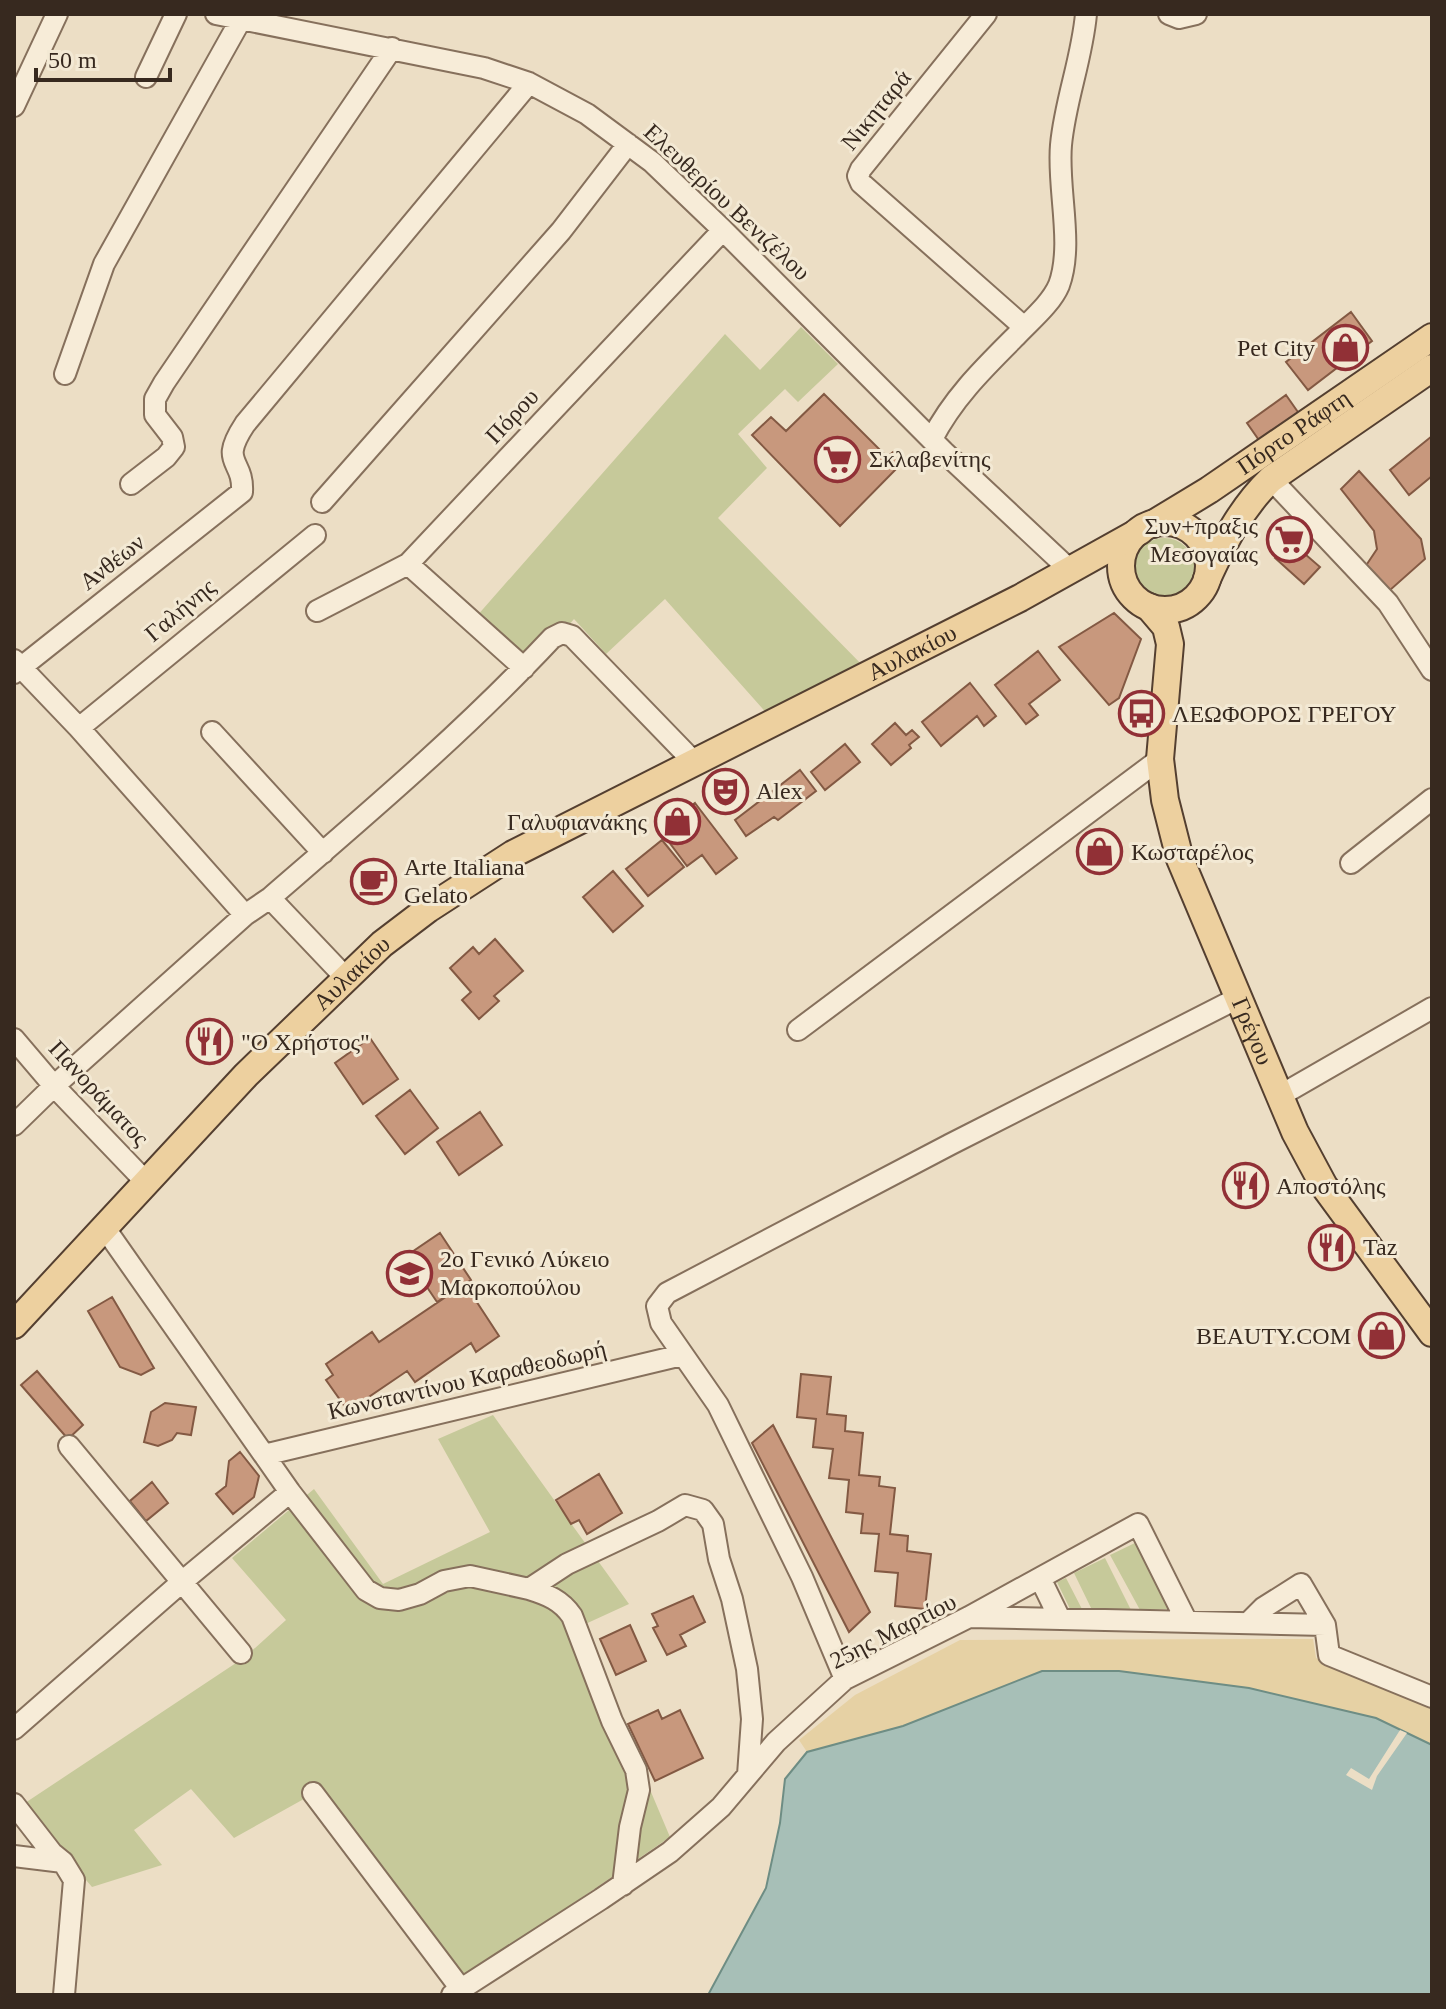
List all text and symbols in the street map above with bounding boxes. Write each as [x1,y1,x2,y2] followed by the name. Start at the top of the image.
[36,32,170,82] scale bar
[48,47,97,73] text: 50 m
[836,64,916,155] street label: Νικηταρά
[639,118,815,286] street label: Ελευθερίου Βενιζέλου
[1322,324,1370,372] shop icon: Pet City
[1237,335,1315,361] place label: Pet City
[480,383,544,449] street label: Πόρου
[1232,384,1355,480] street label: Πόρτο Ράφτη
[814,435,862,483] supermarket icon: Σκλαβενίτης
[869,446,991,472] place label: Σκλαβενίτης
[1144,513,1258,567] place label: Συν+πραξις Μεσογαίας
[1265,516,1313,564] supermarket icon: Συν+πραξις Μεσογαίας
[75,529,150,595] street label: Ανθέων
[140,573,221,647] street label: Γαλήνης
[863,619,961,686] street label: Αυλακίου
[1117,690,1165,738] bus stop icon: ΛΕΩΦΟΡΟΣ ΓΡΕΓΟΥ
[1172,701,1397,727] place label: ΛΕΩΦΟΡΟΣ ΓΡΕΓΟΥ
[701,767,749,815] theatre icon: Alex
[756,778,803,804] place label: Alex
[654,798,702,846] shop icon: Γαλυφιανάκης
[507,809,647,835] place label: Γαλυφιανάκης
[1076,828,1124,876] shop icon: Κωσταρέλος
[1131,839,1254,865] place label: Κωσταρέλος
[404,854,525,908] place label: Arte Italiana Gelato
[349,857,397,905] cafe icon: Arte Italiana Gelato
[308,930,395,1016] street label: Αυλακίου
[1227,994,1278,1069] street label: Γρέγου
[186,1018,234,1066] restaurant icon: "Ο Χρήστος"
[241,1029,370,1055] place label: "Ο Χρήστος"
[44,1035,155,1151] street label: Πανοράματος
[1221,1162,1269,1210] restaurant icon: Αποστόλης
[1276,1173,1386,1199] place label: Αποστόλης
[1308,1223,1356,1271] restaurant icon: Taz
[1363,1234,1397,1260] place label: Taz
[440,1246,609,1300] place label: 2ο Γενικό Λύκειο Μαρκοπούλου
[385,1249,433,1297] school or university icon: 2ο Γενικό Λύκειο Μαρκοπούλου
[1358,1312,1406,1360] shop icon: BEAUTY.COM
[1196,1323,1351,1349] place label: BEAUTY.COM
[325,1335,609,1425] street label: Κωνσταντίνου Καραθεοδωρή
[826,1588,960,1674] street label: 25ης Μαρτίου

